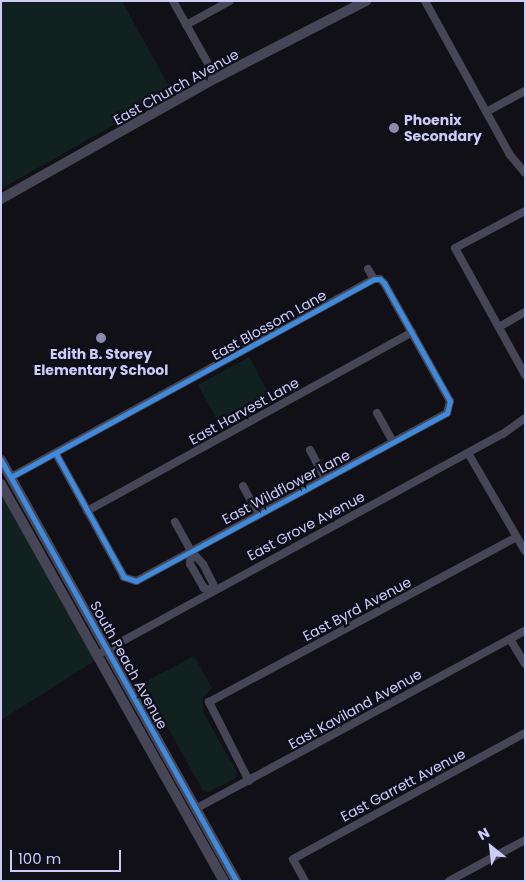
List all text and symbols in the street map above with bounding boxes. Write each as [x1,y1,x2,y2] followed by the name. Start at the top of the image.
[110,46,242,128] street label: East Church Avenue
[404,112,482,144] place label: Phoenix Secondary
[388,122,400,134] marker: Phoenix Secondary
[209,286,329,364] street label: East Blossom Lane
[95,332,107,344] marker: Edith B. Storey Elementary School
[34,346,168,378] place label: Edith B. Storey Elementary School
[186,374,302,448] street label: East Harvest Lane
[219,446,353,528] street label: East Wildflower Lane
[244,488,368,564] street label: East Grove Avenue
[300,573,414,645] street label: East Byrd Avenue
[87,598,171,732] street label: South Peach Avenue
[286,665,424,753] street label: East Kaviland Avenue
[338,745,468,825] street label: East Garrett Avenue
[466,822,516,872] north arrow
[474,823,493,845] text: N
[12,840,124,872] scale bar
[18,848,61,869] text: 100 m

